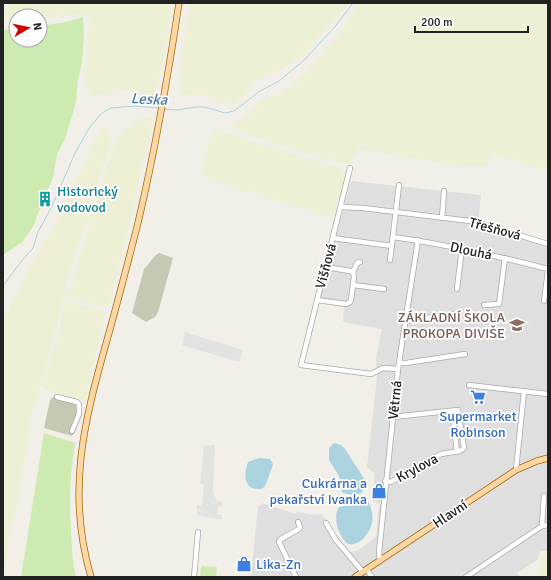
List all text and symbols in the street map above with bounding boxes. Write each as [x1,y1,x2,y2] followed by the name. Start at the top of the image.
[8,8,48,48] north arrow
[415,8,528,34] scale bar
[421,15,453,30] text: 200 m
[30,22,44,31] text: N
[130,89,168,109] water label: Leska
[57,183,118,216] place label: Historický vodovod
[36,190,54,208] building icon: Historický vodovod
[467,214,523,244] street label: Třešňová
[448,238,494,264] street label: Dlouhá
[312,241,340,291] street label: Višňová
[398,309,505,342] place label: ZÁKLADNÍ ŠKOLA PROKOPA DIVIŠE
[508,316,526,334] school or university icon: ZÁKLADNÍ ŠKOLA PROKOPA DIVIŠE
[385,380,405,420] street label: Větrná
[469,388,487,406] supermarket icon: Supermarket Robinson
[439,408,517,441] place label: Supermarket Robinson
[393,450,441,486] street label: Krylova
[270,475,367,508] place label: Cukrárna a pekařství Ivanka
[370,482,388,500] shop icon: Cukrárna a pekařství Ivanka
[429,496,471,532] street label: Hlavní
[235,555,253,573] shop icon: Lika-Zn
[256,556,301,573] place label: Lika-Zn

